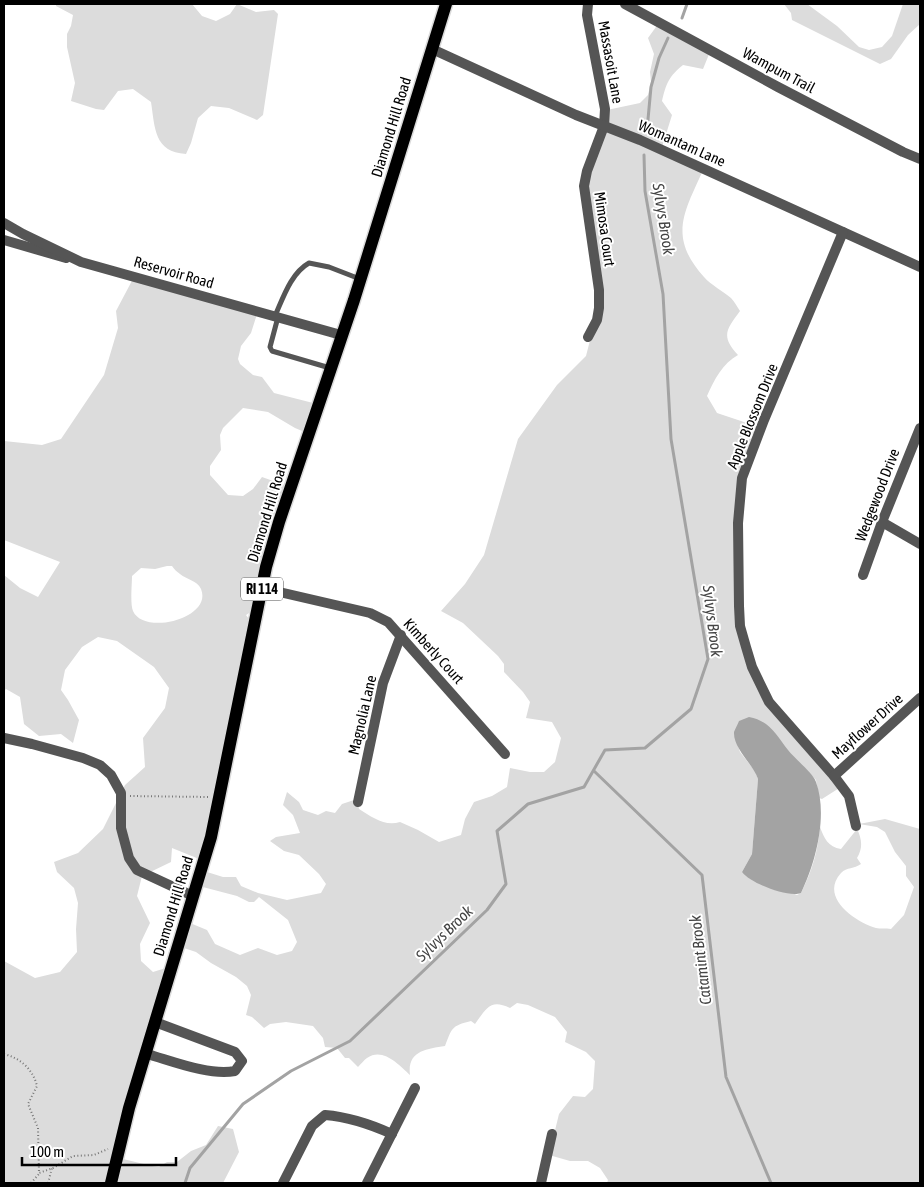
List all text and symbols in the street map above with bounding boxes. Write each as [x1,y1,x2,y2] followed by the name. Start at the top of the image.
[595,19,627,105] street label: Massasoit Lane
[740,44,818,96] street label: Wampum Trail
[368,75,414,179] street label: Diamond Hill Road
[636,116,728,170] street label: Womantam Lane
[648,181,679,257] water label: Sylvys Brook
[591,191,619,267] street label: Mimosa Court
[132,252,216,292] street label: Reservoir Road
[723,361,781,471] street label: Apple Blossom Drive
[851,446,903,544] street label: Wedgewood Drive
[244,460,290,564] street label: Diamond Hill Road
[241,578,283,600] road number: RI 114
[699,583,726,659] water label: Sylvys Brook
[400,615,468,687] street label: Kimberly Court
[345,673,379,756] street label: Magnolia Lane
[828,690,906,762] street label: Mayflower Drive
[150,854,196,958] street label: Diamond Hill Road
[411,901,478,966] water label: Sylvys Brook
[685,913,714,1006] water label: Catamint Brook
[22,1134,176,1166] scale bar
[30,1143,64,1160] text: 100 m

